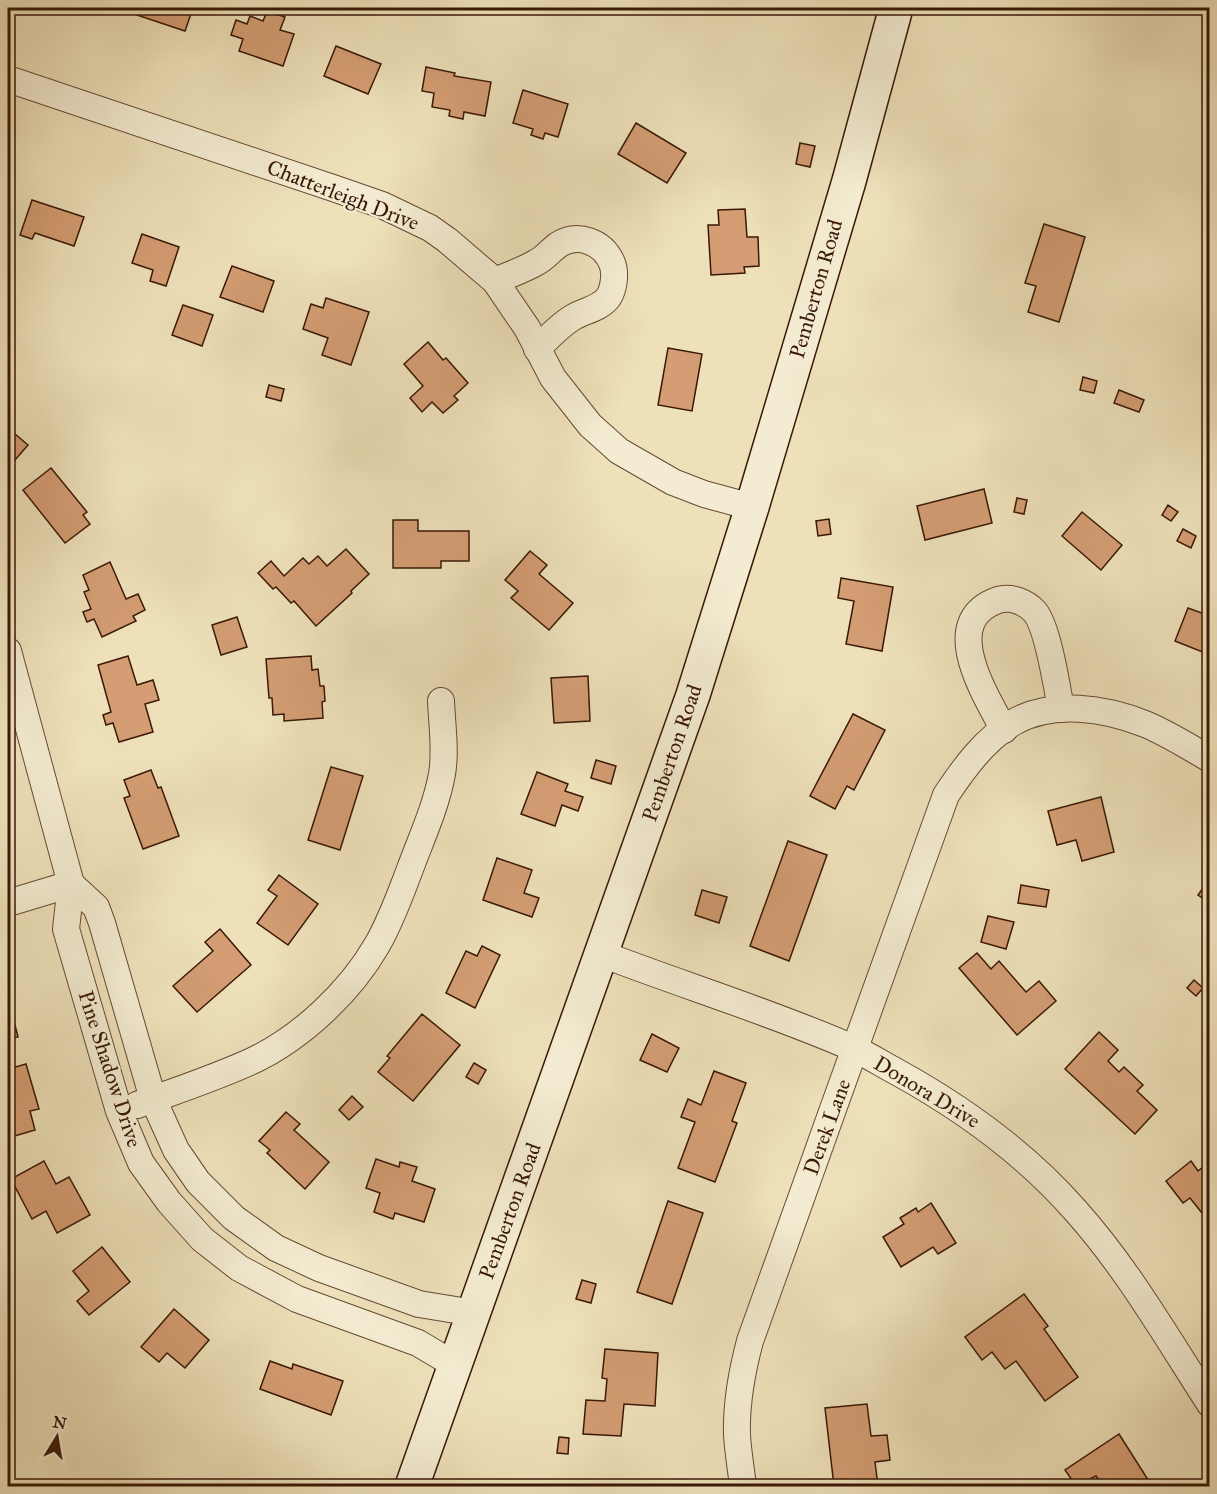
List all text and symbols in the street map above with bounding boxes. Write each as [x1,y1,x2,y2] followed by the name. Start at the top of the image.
[263,154,423,236] street label: Chatterleigh Drive
[784,216,848,362] street label: Pemberton Road
[636,681,708,825] street label: Pemberton Road
[72,987,148,1151] street label: Pine Shadow Drive
[869,1050,985,1134] street label: Donora Drive
[798,1075,856,1179] street label: Derek Lane
[473,1139,547,1283] street label: Pemberton Road
[27,1407,87,1467] north arrow
[51,1412,69,1433] text: N

